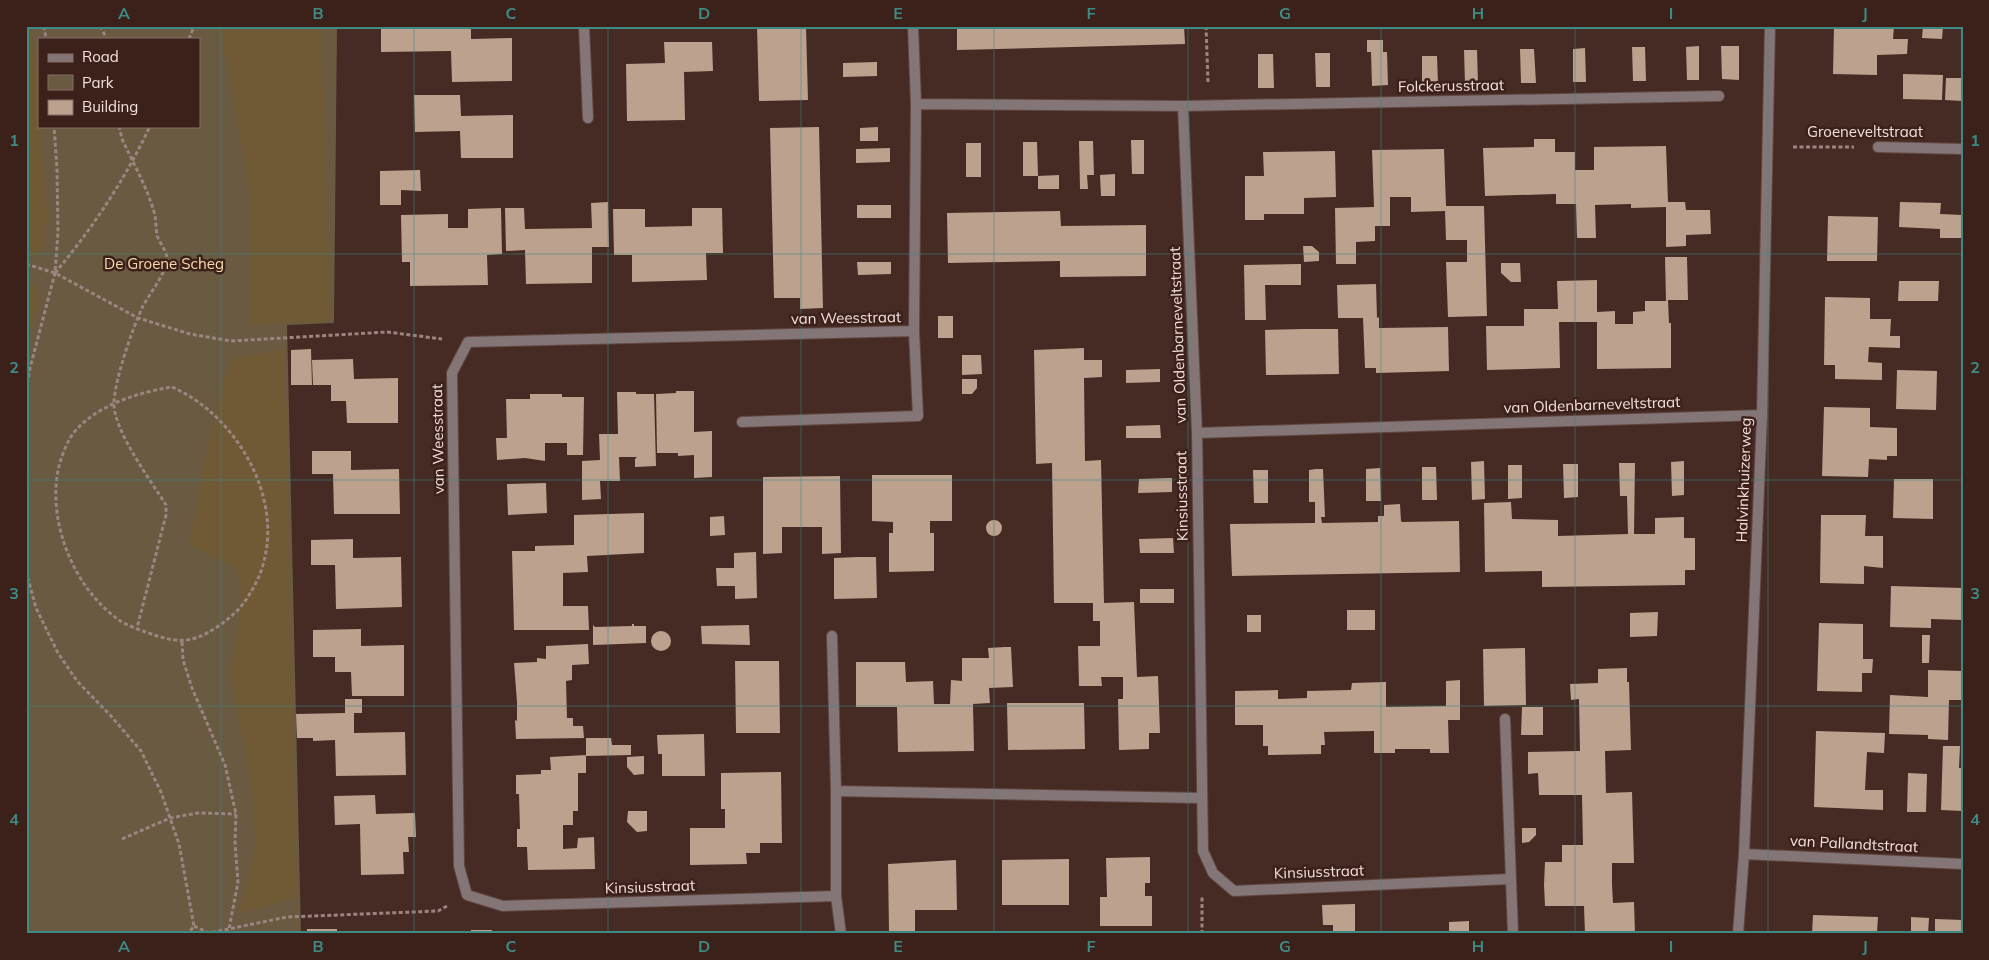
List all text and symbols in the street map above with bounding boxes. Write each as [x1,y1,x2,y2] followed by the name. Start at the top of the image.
[118,3,130,23] text: A
[312,3,324,23] text: B
[506,3,517,23] text: C
[698,3,710,23] text: D
[893,3,903,23] text: E
[1086,3,1096,23] text: F
[1279,3,1291,23] text: G
[1472,3,1484,23] text: H
[1669,3,1673,23] text: I
[1862,3,1868,23] text: J
[38,38,200,128] legend
[82,47,119,66] text: Road
[82,73,114,92] text: Park
[1398,75,1504,96] street label: Folckerusstraat
[82,97,138,116] text: Building
[1807,122,1923,141] street label: Groeneveltstraat
[9,130,19,150] text: 1
[1970,130,1980,150] text: 1
[1165,246,1190,424] street label: van Oldenbarneveltstraat
[104,254,224,273] park label: De Groene Scheg
[791,307,901,328] street label: van Weesstraat
[9,357,19,377] text: 2
[1970,357,1980,377] text: 2
[427,384,448,494] street label: van Weesstraat
[1503,392,1681,417] street label: van Oldenbarneveltstraat
[1732,417,1755,543] street label: Halvinkhuizerweg
[1171,451,1192,541] street label: Kinsiusstraat
[9,583,19,603] text: 3
[1970,583,1980,603] text: 3
[9,809,19,829] text: 4
[1970,809,1980,829] text: 4
[1789,831,1919,856] street label: van Pallandtstraat
[1274,860,1364,883] street label: Kinsiusstraat
[605,875,695,898] street label: Kinsiusstraat
[118,936,130,956] text: A
[312,936,324,956] text: B
[506,936,517,956] text: C
[698,936,710,956] text: D
[893,936,903,956] text: E
[1086,936,1096,956] text: F
[1279,936,1291,956] text: G
[1472,936,1484,956] text: H
[1669,936,1673,956] text: I
[1862,936,1868,956] text: J

